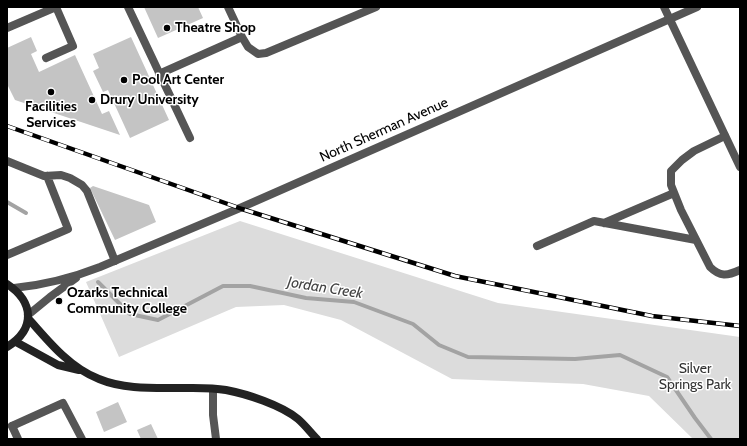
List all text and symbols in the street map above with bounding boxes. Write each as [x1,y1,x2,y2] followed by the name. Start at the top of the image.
[175,20,256,36] place label: Theatre Shop
[162,23,172,33] marker: Theatre Shop
[132,72,224,88] place label: Pool Art Center
[119,75,129,85] marker: Pool Art Center
[46,87,56,97] marker: Facilities Services
[100,92,199,108] place label: Drury University
[317,94,451,166] street label: North Sherman Avenue
[87,95,97,105] marker: Drury University
[25,99,77,132] place label: Facilities Services
[286,273,364,303] water label: Jordan Creek
[67,285,187,318] place label: Ozarks Technical Community College
[54,296,64,306] marker: Ozarks Technical Community College
[659,361,731,394] park label: Silver Springs Park

